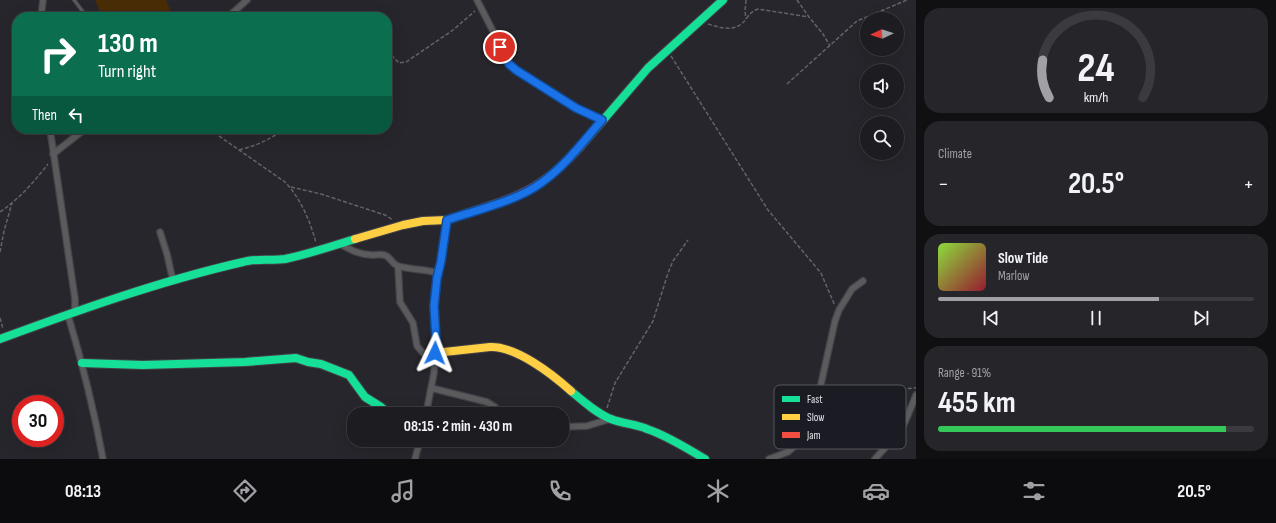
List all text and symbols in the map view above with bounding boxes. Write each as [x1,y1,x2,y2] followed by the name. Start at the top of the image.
[860,12,904,56] north arrow
[860,12,904,160] map controls
[98,27,158,60] text: 130 m
[32,28,84,80] icon: right
[483,30,517,64] pin
[489,36,511,58] icon: arrive
[1077,44,1115,93] text: 24
[98,61,156,82] text: Turn right
[860,64,904,108] button: sound
[1084,89,1108,106] text: km/h
[65,104,87,126] icon: left
[32,106,57,125] text: Then
[860,116,904,160] button: search
[938,146,972,162] text: Climate
[1068,166,1124,202] text: 20.5°
[938,171,949,198] text: −
[1243,171,1254,198] text: +
[998,249,1048,268] text: Slow Tide
[998,268,1030,284] text: Marlow
[980,307,1002,329] icon: previous
[1085,307,1107,329] icon: pause
[1190,307,1212,329] icon: next
[414,332,456,374] position arrow
[938,365,991,381] text: Range · 91%
[774,385,906,449] legend
[938,385,1016,421] text: 455 km
[807,393,823,406] text: Fast
[12,395,64,447] speed limit sign: 30
[807,411,824,424] text: Slow
[404,417,512,436] text: 08:15 · 2 min · 430 m
[806,429,821,442] text: Jam
[231,477,259,505] icon: directions
[389,477,417,505] icon: music
[546,477,574,505] icon: phone
[704,477,732,505] icon: climate
[862,477,890,505] icon: car
[1020,477,1048,505] icon: filters
[65,481,101,502] text: 08:13
[1177,481,1211,502] text: 20.5°

